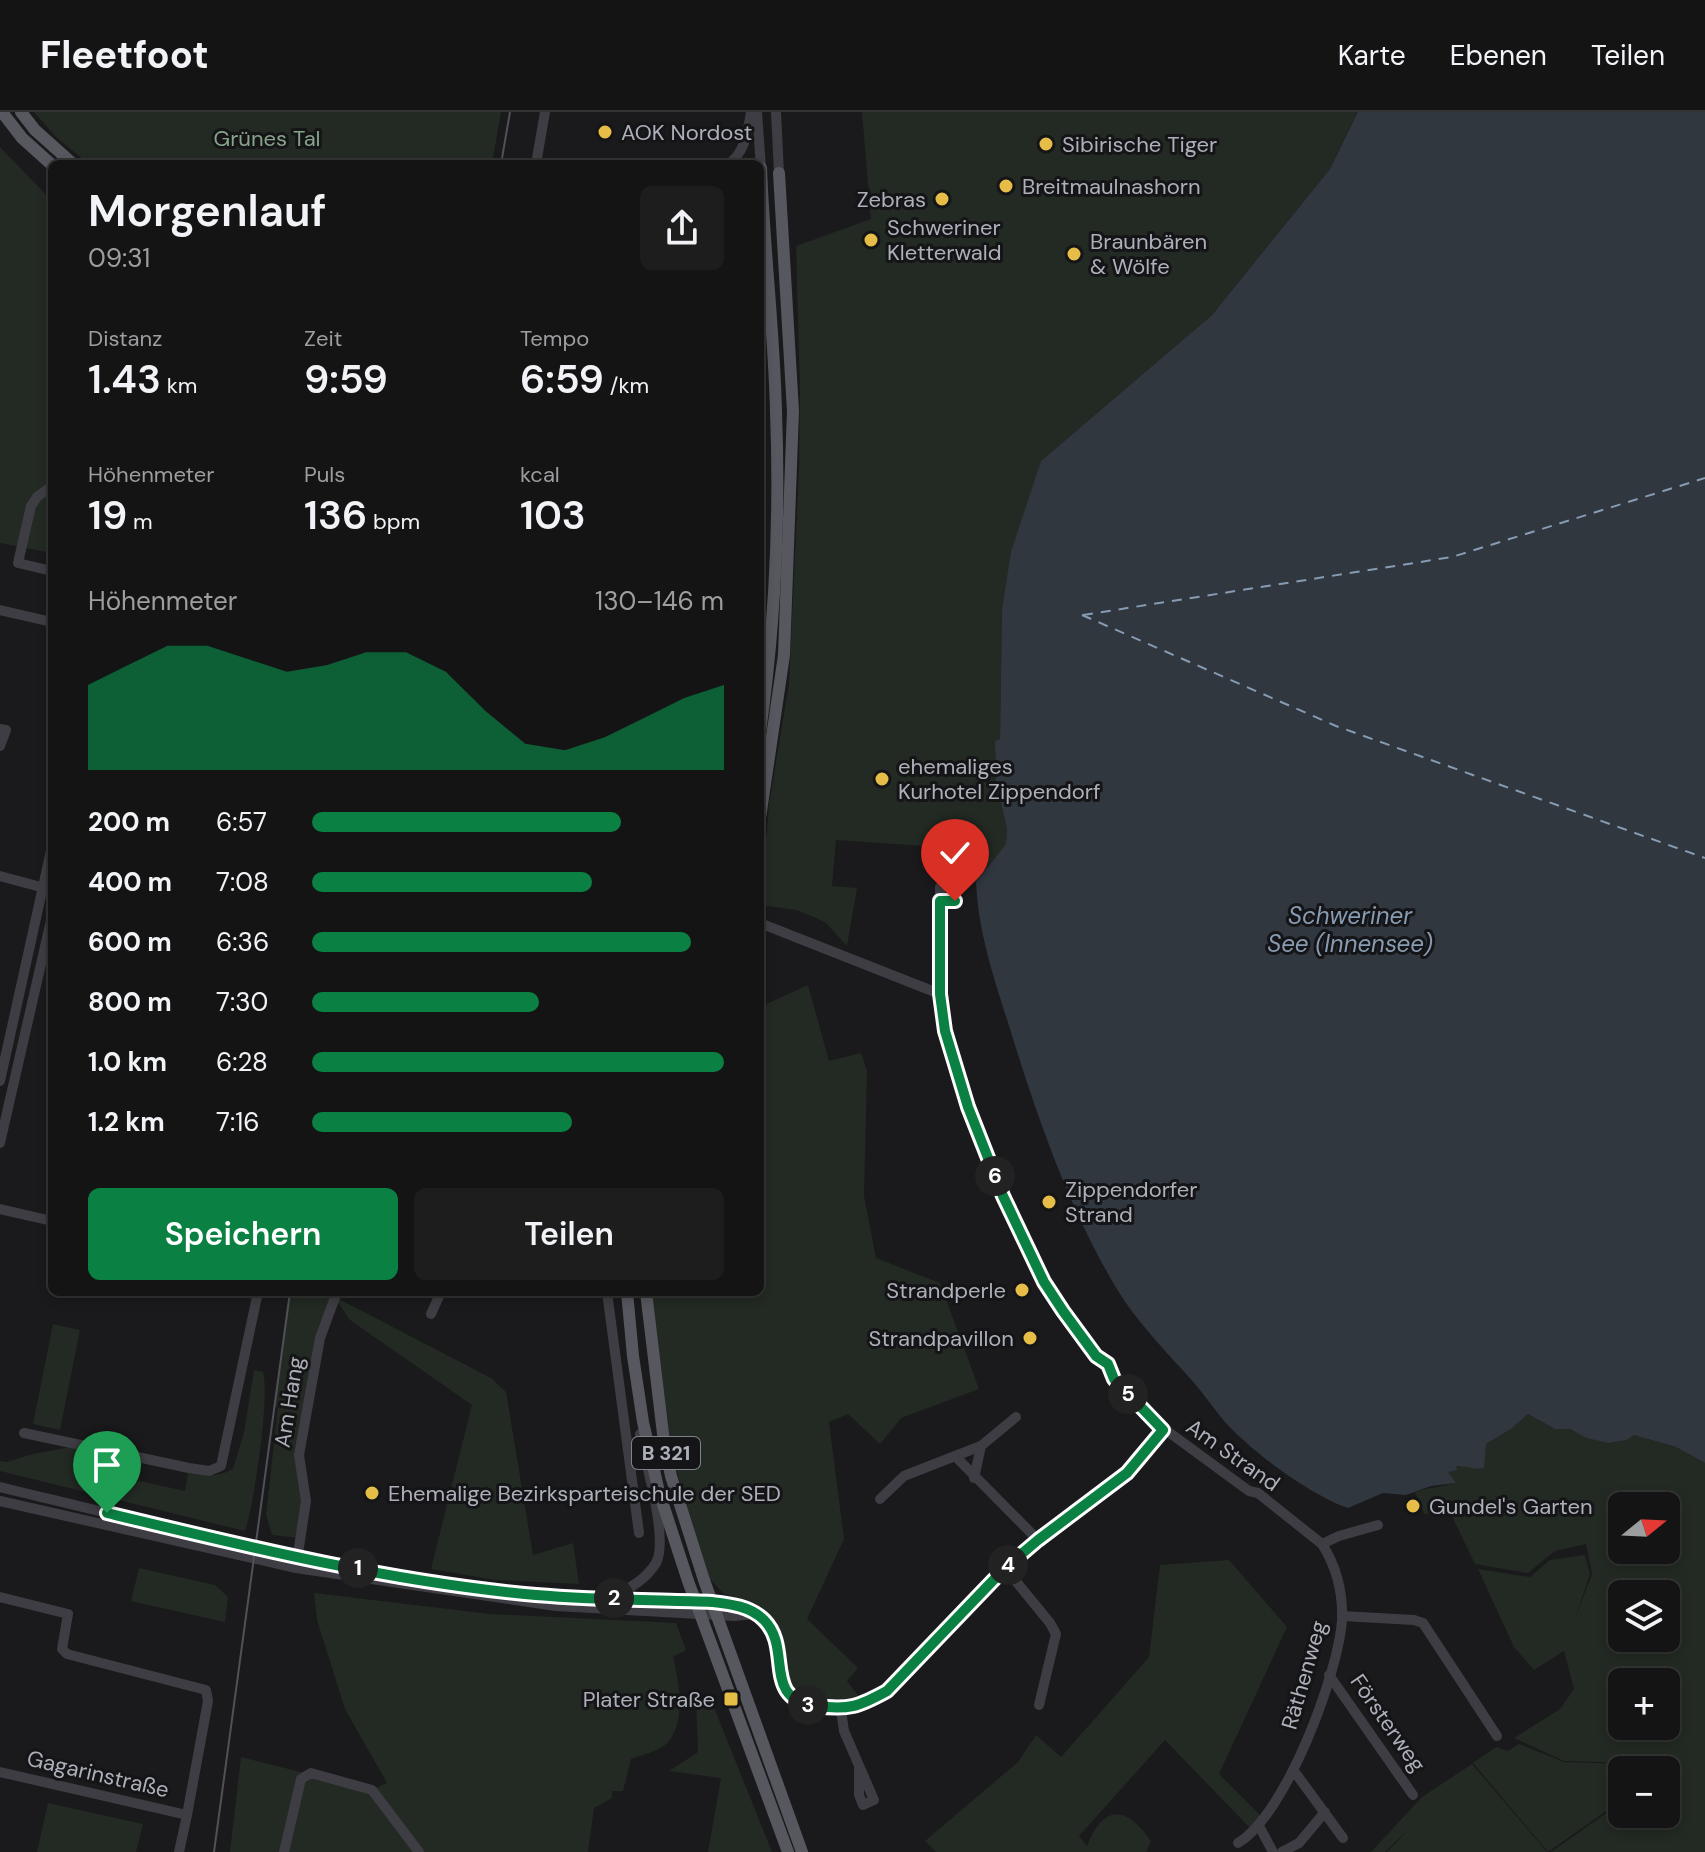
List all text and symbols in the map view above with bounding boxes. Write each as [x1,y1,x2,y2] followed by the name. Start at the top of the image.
[40,30,209,80] text: Fleetfoot
[1338,37,1406,74] text: Karte
[1450,37,1547,74] text: Ebenen
[1591,37,1665,74] text: Teilen
[621,118,752,147] place label: AOK Nordost
[596,123,614,141] marker: AOK Nordost
[213,124,321,153] park label: Grünes Tal
[1062,130,1217,159] place label: Sibirische Tiger
[1037,135,1055,153] marker: Sibirische Tiger
[1022,172,1201,201] place label: Breitmaulnashorn
[997,177,1015,195] marker: Breitmaulnashorn
[88,182,326,240] text: Morgenlauf
[857,185,926,214] place label: Zebras
[640,186,724,270] button: share
[933,190,951,208] marker: Zebras
[887,213,1002,267] place label: Schweriner Kletterwald
[1090,227,1207,281] place label: Braunbären & Wölfe
[862,231,880,249] marker: Schweriner Kletterwald
[88,241,150,275] text: 09:31
[1065,245,1083,263] marker: Braunbären & Wölfe
[88,324,162,353] text: Distanz
[304,324,342,353] text: Zeit
[520,324,589,353] text: Tempo
[88,353,161,405] text: 1.43
[304,353,388,405] text: 9:59
[520,353,604,405] text: 6:59
[161,371,197,400] text: km
[604,371,649,400] text: /km
[88,460,214,489] text: Höhenmeter
[304,460,345,489] text: Puls
[520,460,560,489] text: kcal
[88,489,127,541] text: 19
[304,489,367,541] text: 136
[520,489,586,541] text: 103
[127,507,153,536] text: m
[367,507,420,536] text: bpm
[88,584,237,618] text: Höhenmeter
[595,584,724,618] text: 130–146 m
[898,752,1100,806] place label: ehemaliges Kurhotel Zippendorf
[873,770,891,788] marker: ehemaliges Kurhotel Zippendorf
[88,805,170,839] text: 200 m
[216,805,267,839] text: 6:57
[921,819,989,901] pin
[933,831,977,875] icon: check
[88,865,172,899] text: 400 m
[216,865,269,899] text: 7:08
[1267,900,1433,959] water label: Schweriner See (Innensee)
[88,925,172,959] text: 600 m
[216,925,269,959] text: 6:36
[88,985,172,1019] text: 800 m
[216,985,268,1019] text: 7:30
[88,1045,167,1079] text: 1.0 km
[216,1045,268,1079] text: 6:28
[88,1105,165,1139] text: 1.2 km
[216,1105,260,1139] text: 7:16
[975,1156,1015,1196] pin: 6
[988,1161,1002,1190] text: 6
[1065,1175,1198,1229] place label: Zippendorfer Strand
[88,1188,398,1280] button: Speichern
[414,1188,724,1280] button: Teilen
[1040,1193,1058,1211] marker: Zippendorfer Strand
[886,1276,1006,1305] place label: Strandperle
[1013,1281,1031,1299] marker: Strandperle
[868,1324,1014,1353] place label: Strandpavillon
[1021,1329,1039,1347] marker: Strandpavillon
[267,1354,311,1450] street label: Am Hang
[1108,1374,1148,1414] pin: 5
[1121,1379,1135,1408] text: 5
[1180,1412,1286,1498] street label: Am Strand
[73,1431,141,1513] pin
[632,1437,700,1469] road number: B 321
[85,1443,129,1487] icon: arrive
[388,1479,781,1508] place label: Ehemalige Bezirksparteischule der SED
[363,1484,381,1502] marker: Ehemalige Bezirksparteischule der SED
[1429,1492,1593,1521] place label: Gundel's Garten
[1608,1492,1680,1564] north arrow
[1608,1492,1680,1828] map controls
[1404,1497,1422,1515] marker: Gundel's Garten
[988,1545,1028,1585] pin: 4
[338,1548,378,1588] pin: 1
[1001,1550,1015,1579] text: 4
[354,1553,362,1582] text: 1
[594,1578,634,1618] pin: 2
[1608,1580,1680,1652] button: layers
[608,1583,620,1612] text: 2
[1275,1617,1333,1733] street label: Räthenweg
[1344,1668,1432,1778] street label: Försterweg
[1608,1668,1680,1740] button: +
[583,1685,715,1714] place label: Plater Straße
[788,1685,828,1725] pin: 3
[722,1690,740,1708] marker: Plater Straße
[801,1690,815,1719] text: 3
[24,1744,172,1804] street label: Gagarinstraße
[1608,1756,1680,1828] button: −

